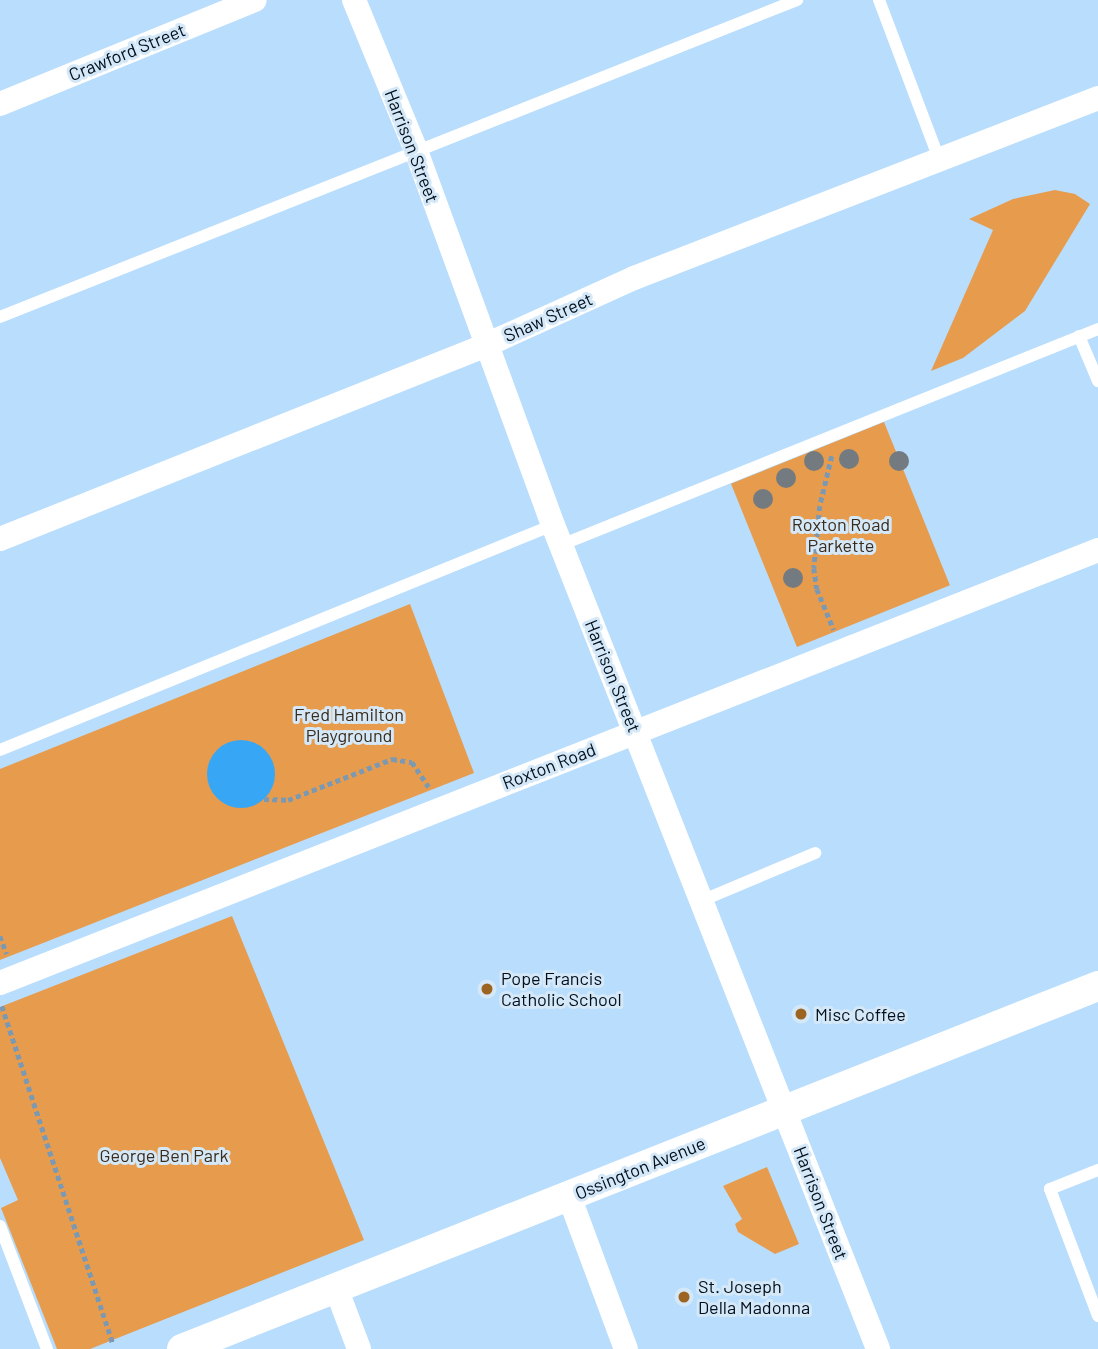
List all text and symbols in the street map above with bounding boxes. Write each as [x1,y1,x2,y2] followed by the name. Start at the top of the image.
[66,19,188,85] street label: Crawford Street
[380,86,444,206] street label: Harrison Street
[500,288,596,346] street label: Shaw Street
[792,514,890,556] park label: Roxton Road Parkette
[581,617,645,735] street label: Harrison Street
[294,704,404,746] park label: Fred Hamilton Playground
[499,738,599,794] street label: Roxton Road
[501,968,622,1010] place label: Pope Francis Catholic School
[479,981,495,997] marker: Pope Francis Catholic School
[815,1003,906,1025] place label: Misc Coffee
[793,1006,809,1022] marker: Misc Coffee
[572,1132,708,1204] street label: Ossington Avenue
[789,1143,853,1263] street label: Harrison Street
[99,1144,229,1166] park label: George Ben Park
[698,1276,810,1318] place label: St. Joseph Della Madonna
[676,1289,692,1305] marker: St. Joseph Della Madonna

